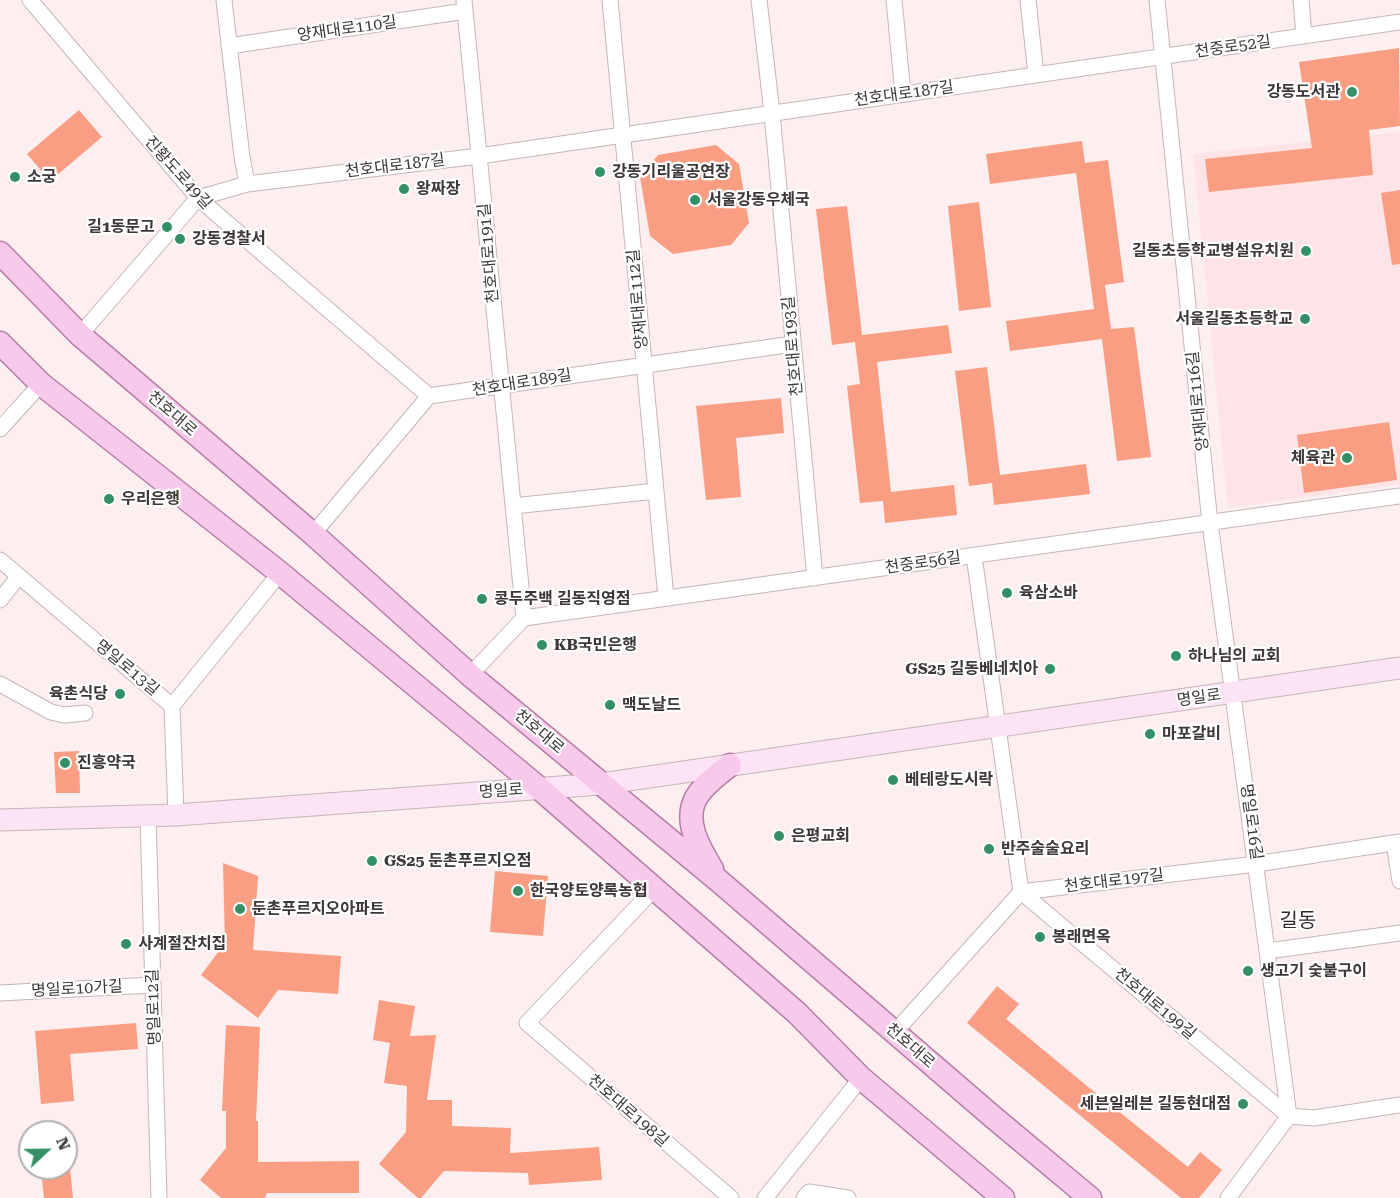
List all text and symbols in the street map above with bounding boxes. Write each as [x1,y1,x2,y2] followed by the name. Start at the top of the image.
[296,13,398,45] street label: 양재대로110길
[1194,32,1272,62] street label: 천중로52길
[853,78,955,110] street label: 천호대로187길
[1266,82,1340,102] place label: 강동도서관
[1345,85,1359,99] marker: 강동도서관
[140,133,216,213] street label: 진황도로49길
[344,150,446,182] street label: 천호대로187길
[612,162,730,182] place label: 강동기리울공연장
[593,165,607,179] marker: 강동기리울공연장
[27,167,56,187] place label: 소궁
[8,170,22,184] marker: 소궁
[416,179,460,199] place label: 왕짜장
[397,182,411,196] marker: 왕짜장
[707,190,810,210] place label: 서울강동우체국
[688,193,702,207] marker: 서울강동우체국
[475,202,503,304] street label: 천호대로191길
[87,217,155,237] place label: 길1동문고
[160,220,174,234] marker: 길1동문고
[192,229,266,249] place label: 강동경찰서
[173,232,187,246] marker: 강동경찰서
[1132,241,1294,261] place label: 길동초등학교병설유치원
[1299,244,1313,258] marker: 길동초등학교병설유치원
[624,248,652,350] street label: 양재대로112길
[779,295,807,397] street label: 천호대로193길
[1175,309,1293,329] place label: 서울길동초등학교
[1298,312,1312,326] marker: 서울길동초등학교
[1183,350,1213,452] street label: 양재대로116길
[471,366,573,400] street label: 천호대로189길
[143,387,201,441] street label: 천호대로
[1291,448,1335,468] place label: 체육관
[1340,451,1354,465] marker: 체육관
[121,489,180,509] place label: 우리은행
[102,492,116,506] marker: 우리은행
[884,548,962,578] street label: 천중로56길
[1019,583,1078,603] place label: 육삼소바
[1000,586,1014,600] marker: 육삼소바
[494,589,631,609] place label: 콩두주백 길동직영점
[475,592,489,606] marker: 콩두주백 길동직영점
[554,635,637,655] place label: KB국민은행
[91,636,163,700] street label: 명일로13길
[535,638,549,652] marker: KB국민은행
[1188,646,1280,666] place label: 하나님의 교회
[1169,649,1183,663] marker: 하나님의 교회
[905,659,1038,679] place label: GS25 길동베네치아
[1043,662,1057,676] marker: GS25 길동베네치아
[49,684,108,704] place label: 육촌식당
[1176,685,1222,711] street label: 명일로
[113,687,127,701] marker: 육촌식당
[622,695,681,715] place label: 맥도날드
[603,698,617,712] marker: 맥도날드
[510,706,568,758] street label: 천호대로
[1162,724,1221,744] place label: 마포갈비
[1143,727,1157,741] marker: 마포갈비
[77,753,136,773] place label: 진흥약국
[58,756,72,770] marker: 진흥약국
[905,770,993,790] place label: 베테랑도시락
[886,773,900,787] marker: 베테랑도시락
[478,780,524,802] street label: 명일로
[1236,783,1266,861] street label: 명일로16길
[791,826,850,846] place label: 은평교회
[772,829,786,843] marker: 은평교회
[1001,839,1089,859] place label: 반주술술요리
[982,842,996,856] marker: 반주술술요리
[384,851,531,871] place label: GS25 둔촌푸르지오점
[365,854,379,868] marker: GS25 둔촌푸르지오점
[1063,865,1165,897] street label: 천호대로197길
[530,881,648,901] place label: 한국양토양록농협
[511,884,525,898] marker: 한국양토양록농협
[252,899,384,919] place label: 둔촌푸르지오아파트
[233,902,247,916] marker: 둔촌푸르지오아파트
[1280,909,1316,933] district label: 길동
[1052,927,1111,947] place label: 봉래면옥
[1033,930,1047,944] marker: 봉래면옥
[138,934,226,954] place label: 사계절잔치집
[119,937,133,951] marker: 사계절잔치집
[1260,961,1367,981] place label: 생고기 숯불구이
[1110,964,1200,1044] street label: 천호대로199길
[1241,964,1255,978] marker: 생고기 숯불구이
[143,968,165,1046] street label: 명일로12길
[31,977,123,1001] street label: 명일로10가길
[881,1019,939,1073] street label: 천호대로
[584,1071,672,1151] street label: 천호대로198길
[1080,1094,1231,1114] place label: 세븐일레븐 길동현대점
[1236,1097,1250,1111] marker: 세븐일레븐 길동현대점
[18,1120,78,1180] north arrow
[52,1135,74,1153] text: N

